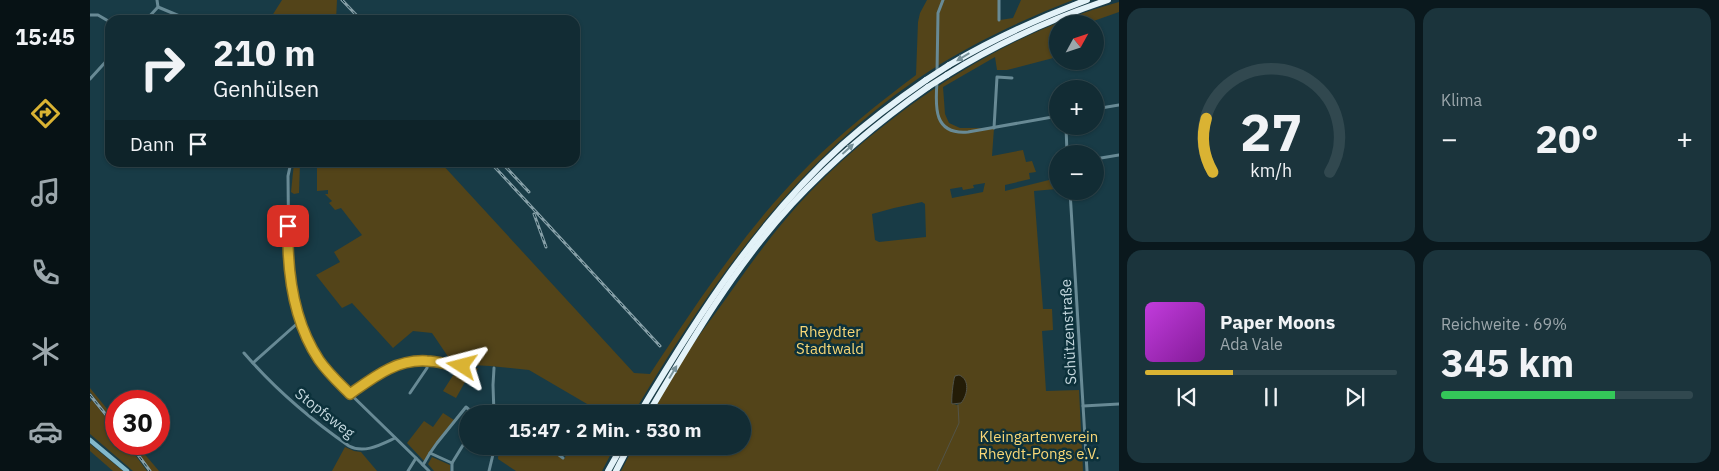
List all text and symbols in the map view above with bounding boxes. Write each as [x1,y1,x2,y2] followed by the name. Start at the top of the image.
[1049,15,1104,70] north arrow
[1049,15,1104,200] map controls
[15,22,75,51] text: 15:45
[213,30,316,76] text: 210 m
[130,35,195,100] icon: right
[956,52,969,61] one-way arrow
[213,74,319,103] text: Genhülsen
[1049,80,1104,135] button: +
[1441,90,1482,110] text: Klima
[28,96,63,131] icon: directions
[1240,98,1302,165] text: 27
[1535,114,1599,163] text: 20°
[1441,120,1458,157] text: −
[1676,120,1693,157] text: +
[184,130,212,158] icon: arrive
[130,132,174,156] text: Dann
[842,143,854,155] one-way arrow
[1049,145,1104,200] button: −
[1250,159,1292,182] text: km/h
[28,175,63,210] icon: music
[267,205,309,247] pin
[274,212,302,240] icon: arrive
[28,255,63,290] icon: phone
[1056,279,1080,385] street label: Schützenstraße
[1220,310,1335,334] text: Paper Moons
[1441,314,1567,334] text: Reichweite · 69%
[796,322,864,358] park label: Rheydter Stadtwald
[28,334,63,369] icon: climate
[1220,334,1283,354] text: Ada Vale
[1441,338,1574,387] text: 345 km
[435,339,487,391] position arrow
[668,365,677,378] one-way arrow
[1173,383,1201,411] icon: previous
[1257,383,1285,411] icon: pause
[1341,383,1369,411] icon: next
[291,384,359,442] street label: Stopfsweg
[105,390,170,455] speed limit sign: 30
[28,414,63,449] icon: car
[508,418,702,442] text: 15:47 · 2 Min. · 530 m
[978,427,1100,463] park label: Kleingartenverein Rheydt-Pongs e.V.

